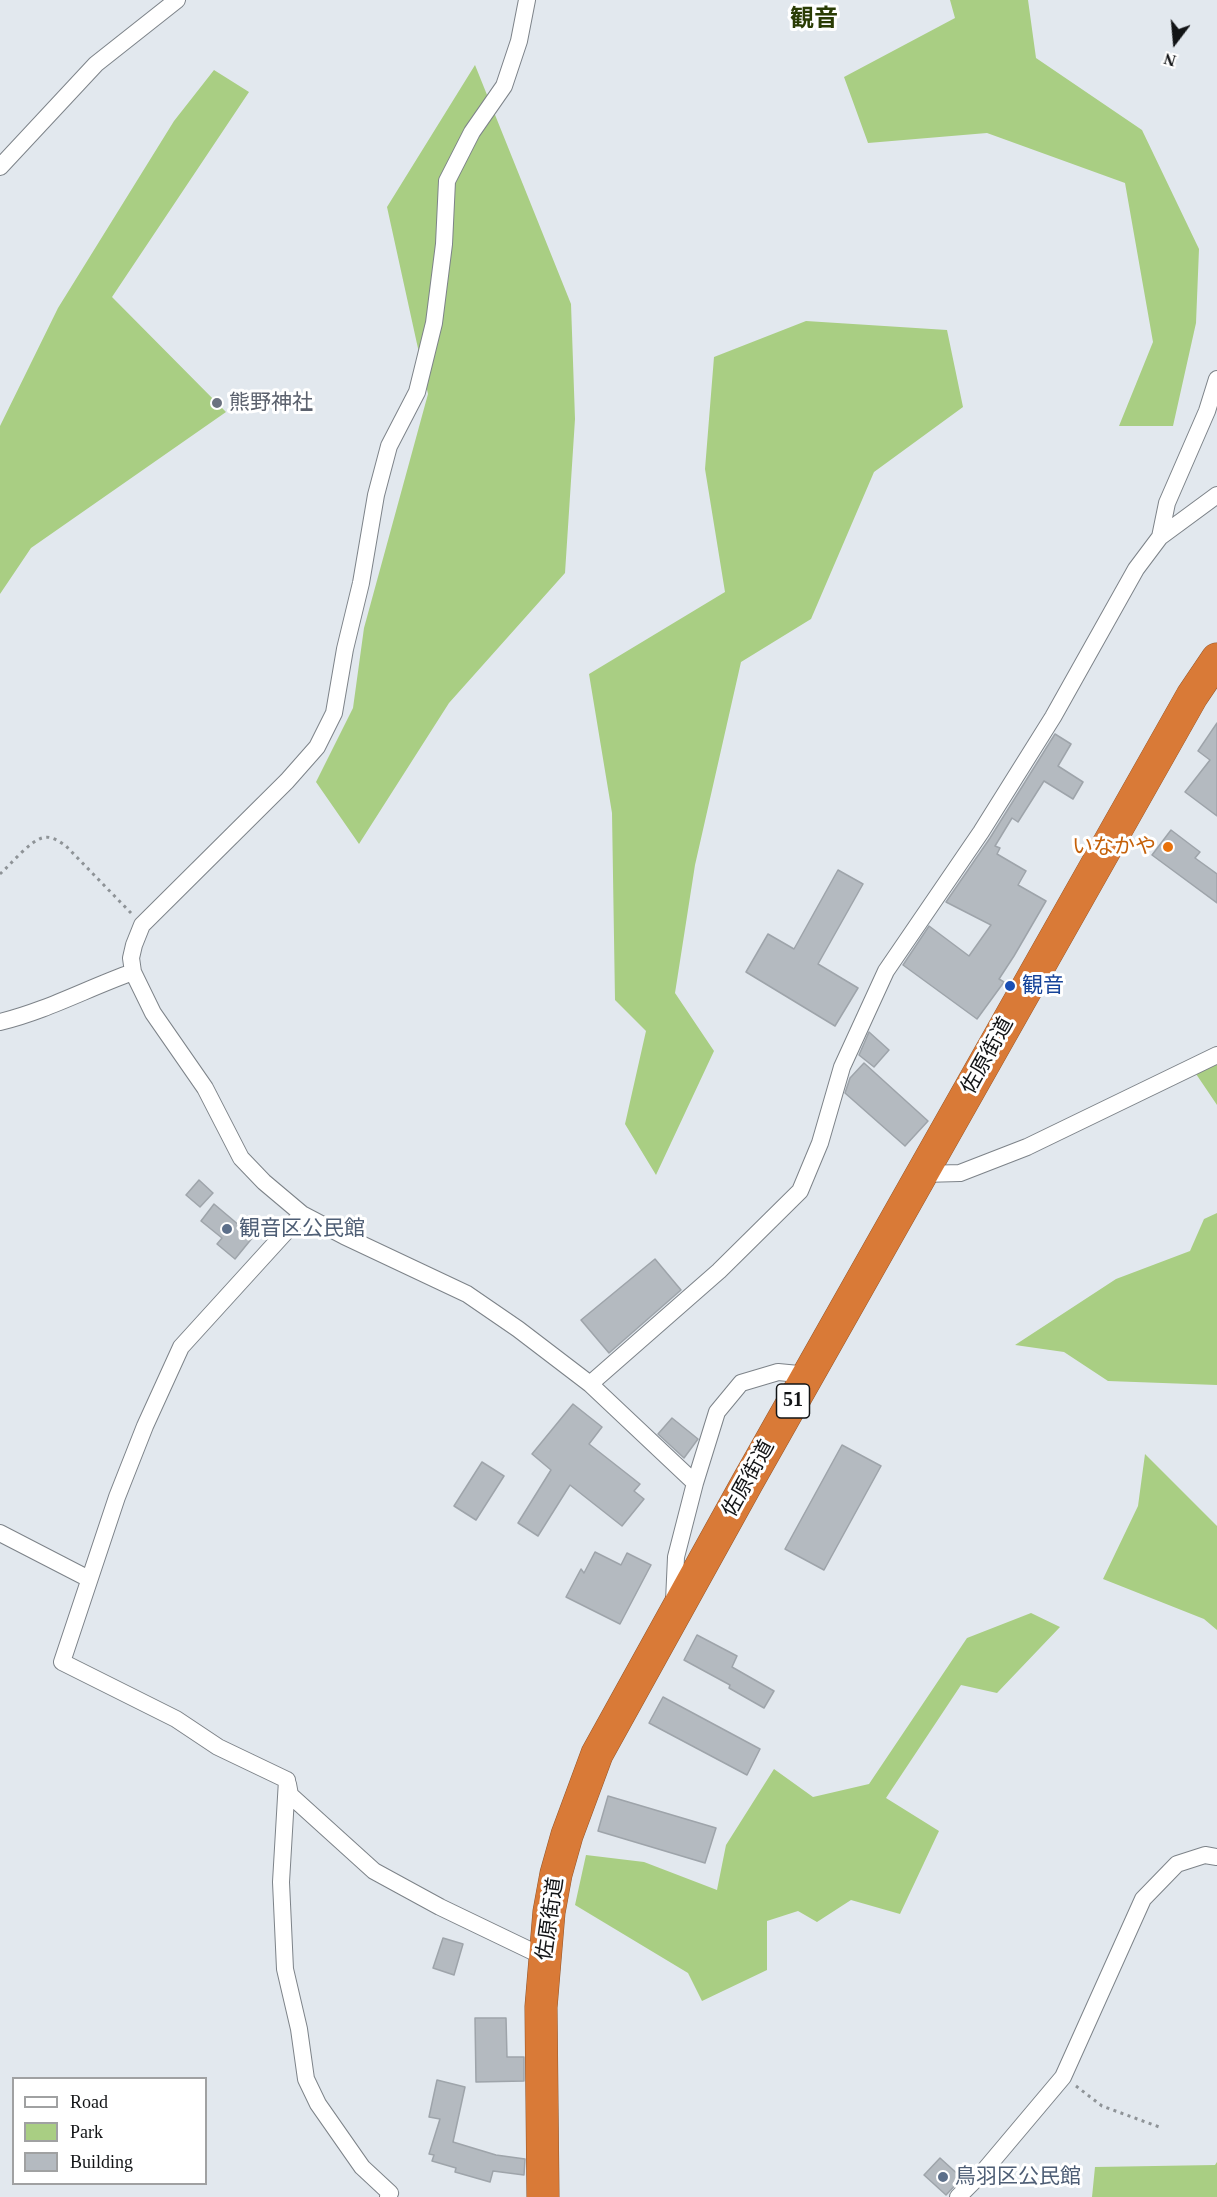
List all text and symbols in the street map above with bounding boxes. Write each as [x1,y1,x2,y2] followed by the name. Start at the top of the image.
[790,6,838,34] district label: 観音
[1145,12,1205,72] north arrow
[1162,50,1178,70] text: N
[229,390,313,416] place label: 熊野神社
[210,396,224,410] marker: 熊野神社
[1072,834,1156,860] place label: いなかや
[1161,840,1175,854] marker: いなかや
[1022,973,1064,999] place label: 観音
[1003,979,1017,993] marker: 観音
[957,1013,1019,1099] street label: 佐原街道
[239,1216,365,1242] place label: 観音区公民館
[220,1222,234,1236] marker: 観音区公民館
[776,1384,810,1418] road number: 51
[718,1436,780,1522] street label: 佐原街道
[533,1876,569,1962] street label: 佐原街道
[12,2077,207,2185] legend
[70,2092,108,2112] text: Road
[70,2122,103,2142] text: Park
[70,2152,133,2172] text: Building
[955,2164,1081,2190] place label: 鳥羽区公民館
[936,2170,950,2184] marker: 鳥羽区公民館

